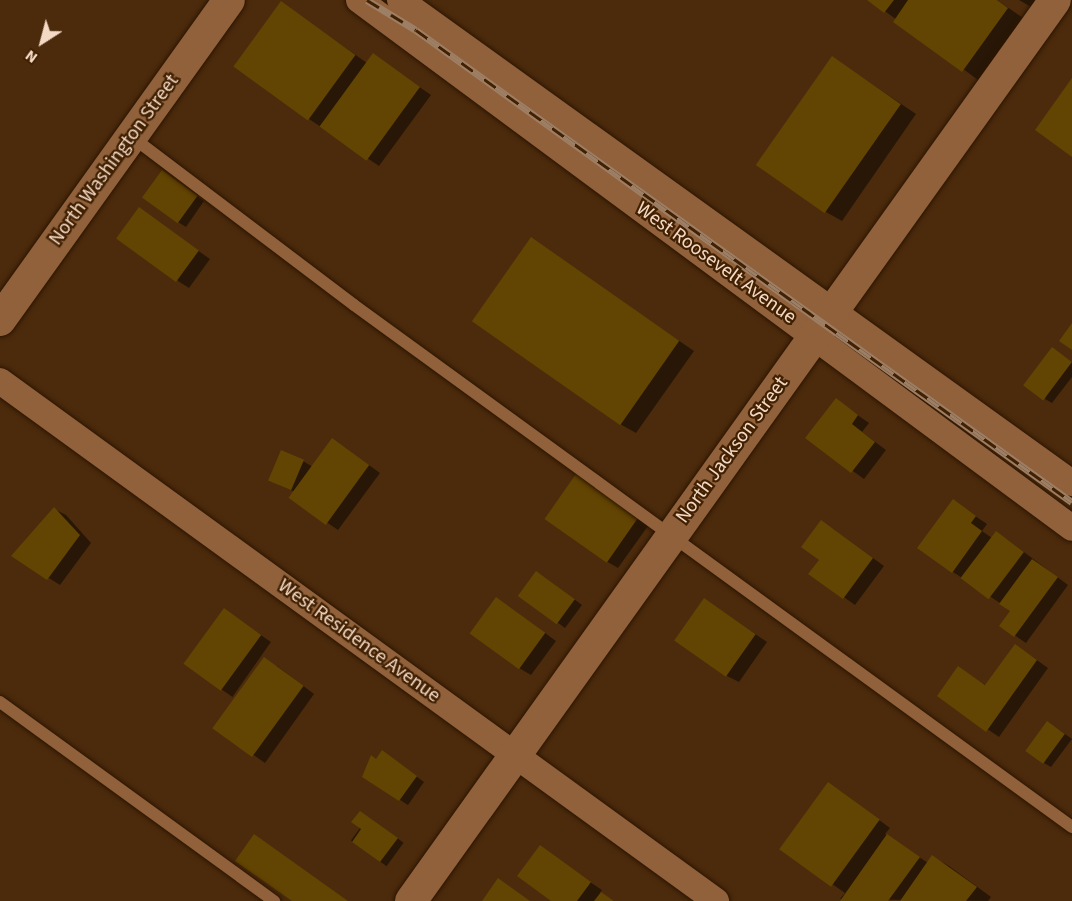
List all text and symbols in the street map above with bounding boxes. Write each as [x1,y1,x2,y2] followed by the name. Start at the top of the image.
[12,12,72,72] north arrow
[21,45,42,69] text: N
[44,70,184,250] street label: North Washington Street
[631,197,801,329] street label: West Roosevelt Avenue
[671,372,793,528] street label: North Jackson Street
[273,574,445,708] street label: West Residence Avenue

